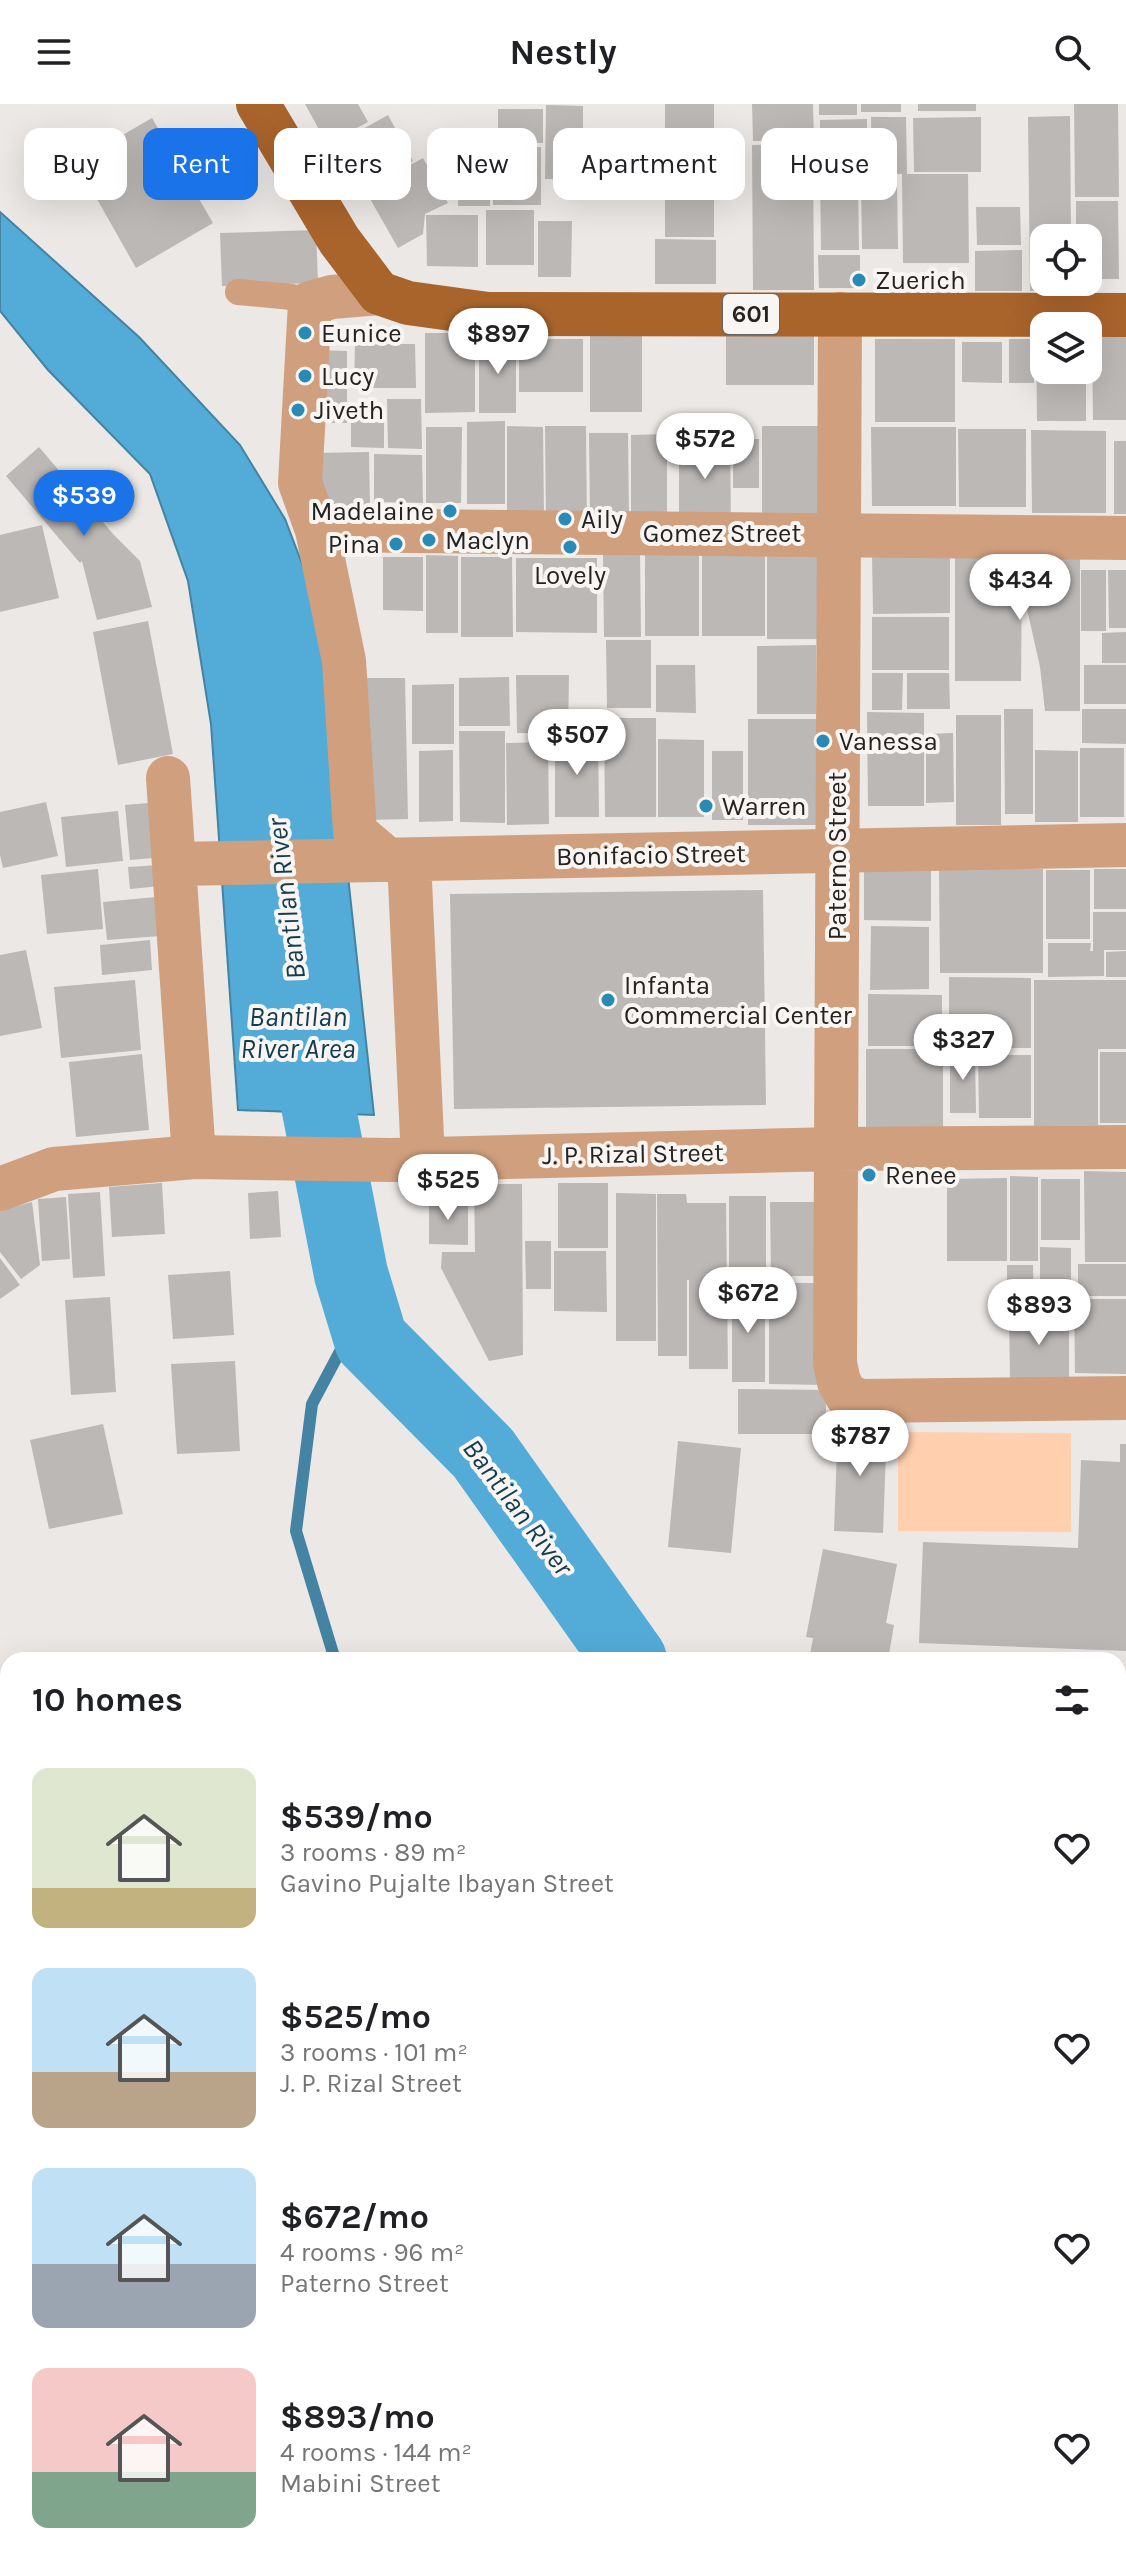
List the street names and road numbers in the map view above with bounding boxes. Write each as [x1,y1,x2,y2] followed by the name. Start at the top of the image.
[723,294,779,334] road number: 601
[643,518,801,549] street label: Gomez Street
[822,771,853,940] street label: Paterno Street
[556,838,746,872] street label: Bonifacio Street
[542,1137,724,1171] street label: J. P. Rizal Street

